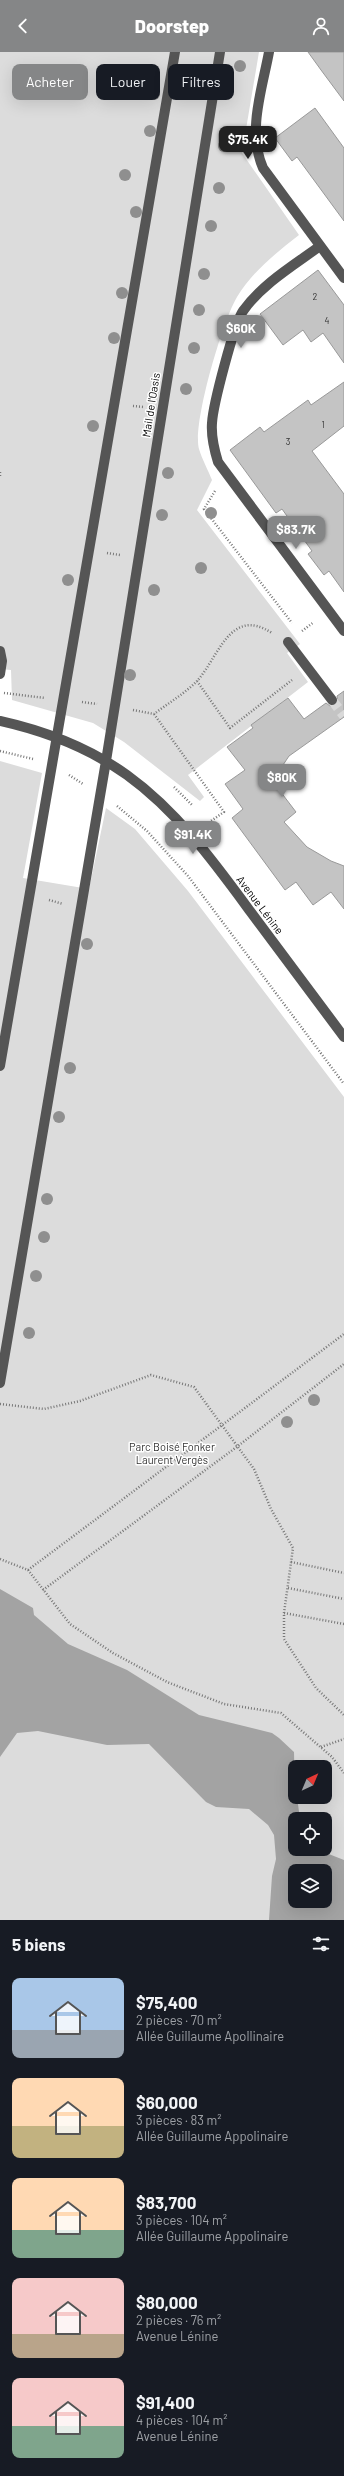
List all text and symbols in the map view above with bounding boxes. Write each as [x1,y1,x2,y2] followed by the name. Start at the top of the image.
[12,15,34,37] icon: back
[135,15,209,37] text: Doorstep
[310,15,332,37] icon: person
[12,64,88,100] chip: Acheter
[96,64,160,100] chip: Louer
[168,64,234,100] chip: Filtres
[215,126,281,160] pin: $75.4K
[228,131,268,147] text: $75.4K
[313,291,318,302] house number: 2
[217,315,265,349] pin: $60K
[325,315,330,326] house number: 4
[226,320,256,336] text: $60K
[139,372,162,438] street label: Mail de l'Oasis
[321,419,325,430] house number: 1
[286,436,291,447] house number: 3
[263,516,329,550] pin: $83.7K
[276,521,316,537] text: $83.7K
[258,764,306,798] pin: $80K
[267,769,297,785] text: $80K
[160,821,226,855] pin: $91.4K
[174,826,212,842] text: $91.4K
[234,873,287,937] street label: Avenue Lénine
[129,1440,215,1466] park label: Parc Boisé Fonker Laurent Vergès
[288,1760,332,1804] north arrow
[288,1760,332,1908] map controls
[288,1812,332,1856] button: locate
[288,1864,332,1908] button: layers
[310,1933,332,1955] icon: filters
[12,1934,66,1954] text: 5 biens
[136,1992,198,2012] text: $75,400
[44,1994,92,2042] icon: home
[136,2012,222,2028] text: 2 pièces · 70 m²
[136,2028,284,2044] text: Allée Guillaume Apollinaire
[136,2092,198,2112] text: $60,000
[44,2094,92,2142] icon: home
[136,2112,222,2128] text: 3 pièces · 83 m²
[136,2128,288,2144] text: Allée Guillaume Appolinaire
[136,2192,196,2212] text: $83,700
[44,2194,92,2242] icon: home
[136,2212,227,2228] text: 3 pièces · 104 m²
[136,2228,288,2244] text: Allée Guillaume Appolinaire
[136,2292,198,2312] text: $80,000
[44,2294,92,2342] icon: home
[136,2312,221,2328] text: 2 pièces · 76 m²
[136,2328,218,2344] text: Avenue Lénine
[136,2392,195,2412] text: $91,400
[44,2394,92,2442] icon: home
[136,2412,228,2428] text: 4 pièces · 104 m²
[136,2428,218,2444] text: Avenue Lénine

